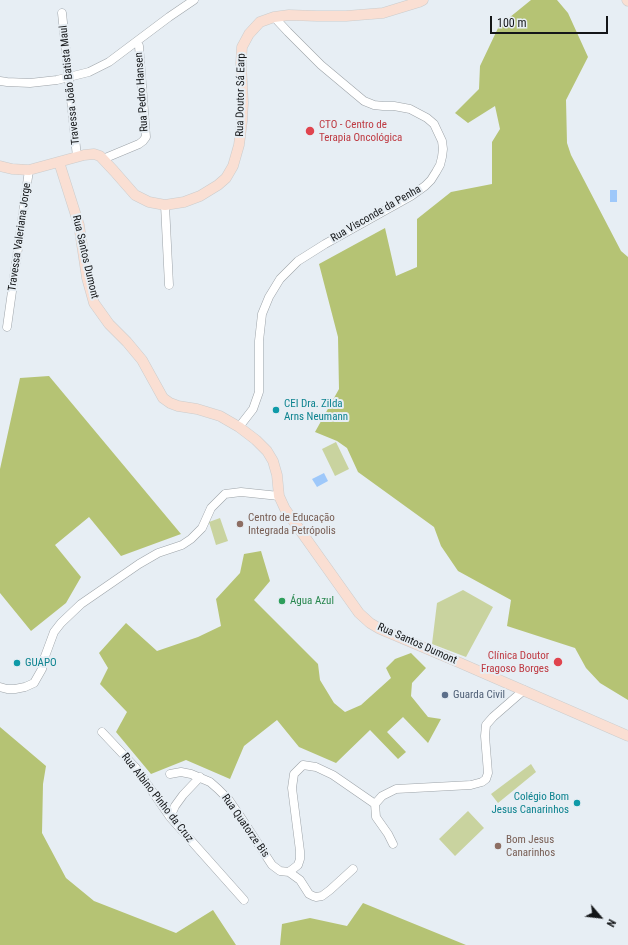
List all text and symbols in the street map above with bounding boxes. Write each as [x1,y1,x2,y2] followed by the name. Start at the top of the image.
[492,8,610,34] scale bar
[497,16,527,30] text: 100 m
[57,25,83,145] street label: Travessa João Batista Maul
[133,52,151,132] street label: Rua Pedro Hansen
[234,53,248,137] street label: Rua Doutor Sá Earp
[319,118,402,144] place label: CTO - Centro de Terapia Oncológica
[304,125,316,137] marker: CTO - Centro de Terapia Oncológica
[6,182,34,292] street label: Travessa Valeriana Jorge
[329,183,423,245] street label: Rua Visconde da Penha
[69,214,101,300] street label: Rua Santos Dumont
[284,397,348,423] place label: CEI Dra. Zilda Arns Neumann
[271,405,281,415] marker: CEI Dra. Zilda Arns Neumann
[248,511,336,537] place label: Centro de Educação Integrada Petrópolis
[235,519,245,529] marker: Centro de Educação Integrada Petrópolis
[290,594,334,608] place label: Água Azul
[277,596,287,606] marker: Água Azul
[375,621,459,667] street label: Rua Santos Dumont
[481,649,549,675] place label: Clínica Doutor Fragoso Borges
[25,656,57,670] place label: GUAPO
[552,656,564,668] marker: Clínica Doutor Fragoso Borges
[12,658,22,668] marker: GUAPO
[453,688,505,702] place label: Guarda Civil
[440,690,450,700] marker: Guarda Civil
[118,751,196,845] street label: Rua Albino Pinho da Cruz
[491,790,569,816] place label: Colégio Bom Jesus Canarinhos
[218,792,272,860] street label: Rua Quatorze Bis
[572,798,582,808] marker: Colégio Bom Jesus Canarinhos
[506,833,555,859] place label: Bom Jesus Canarinhos
[493,841,503,851] marker: Bom Jesus Canarinhos
[580,897,620,937] north arrow
[604,917,618,929] text: N

